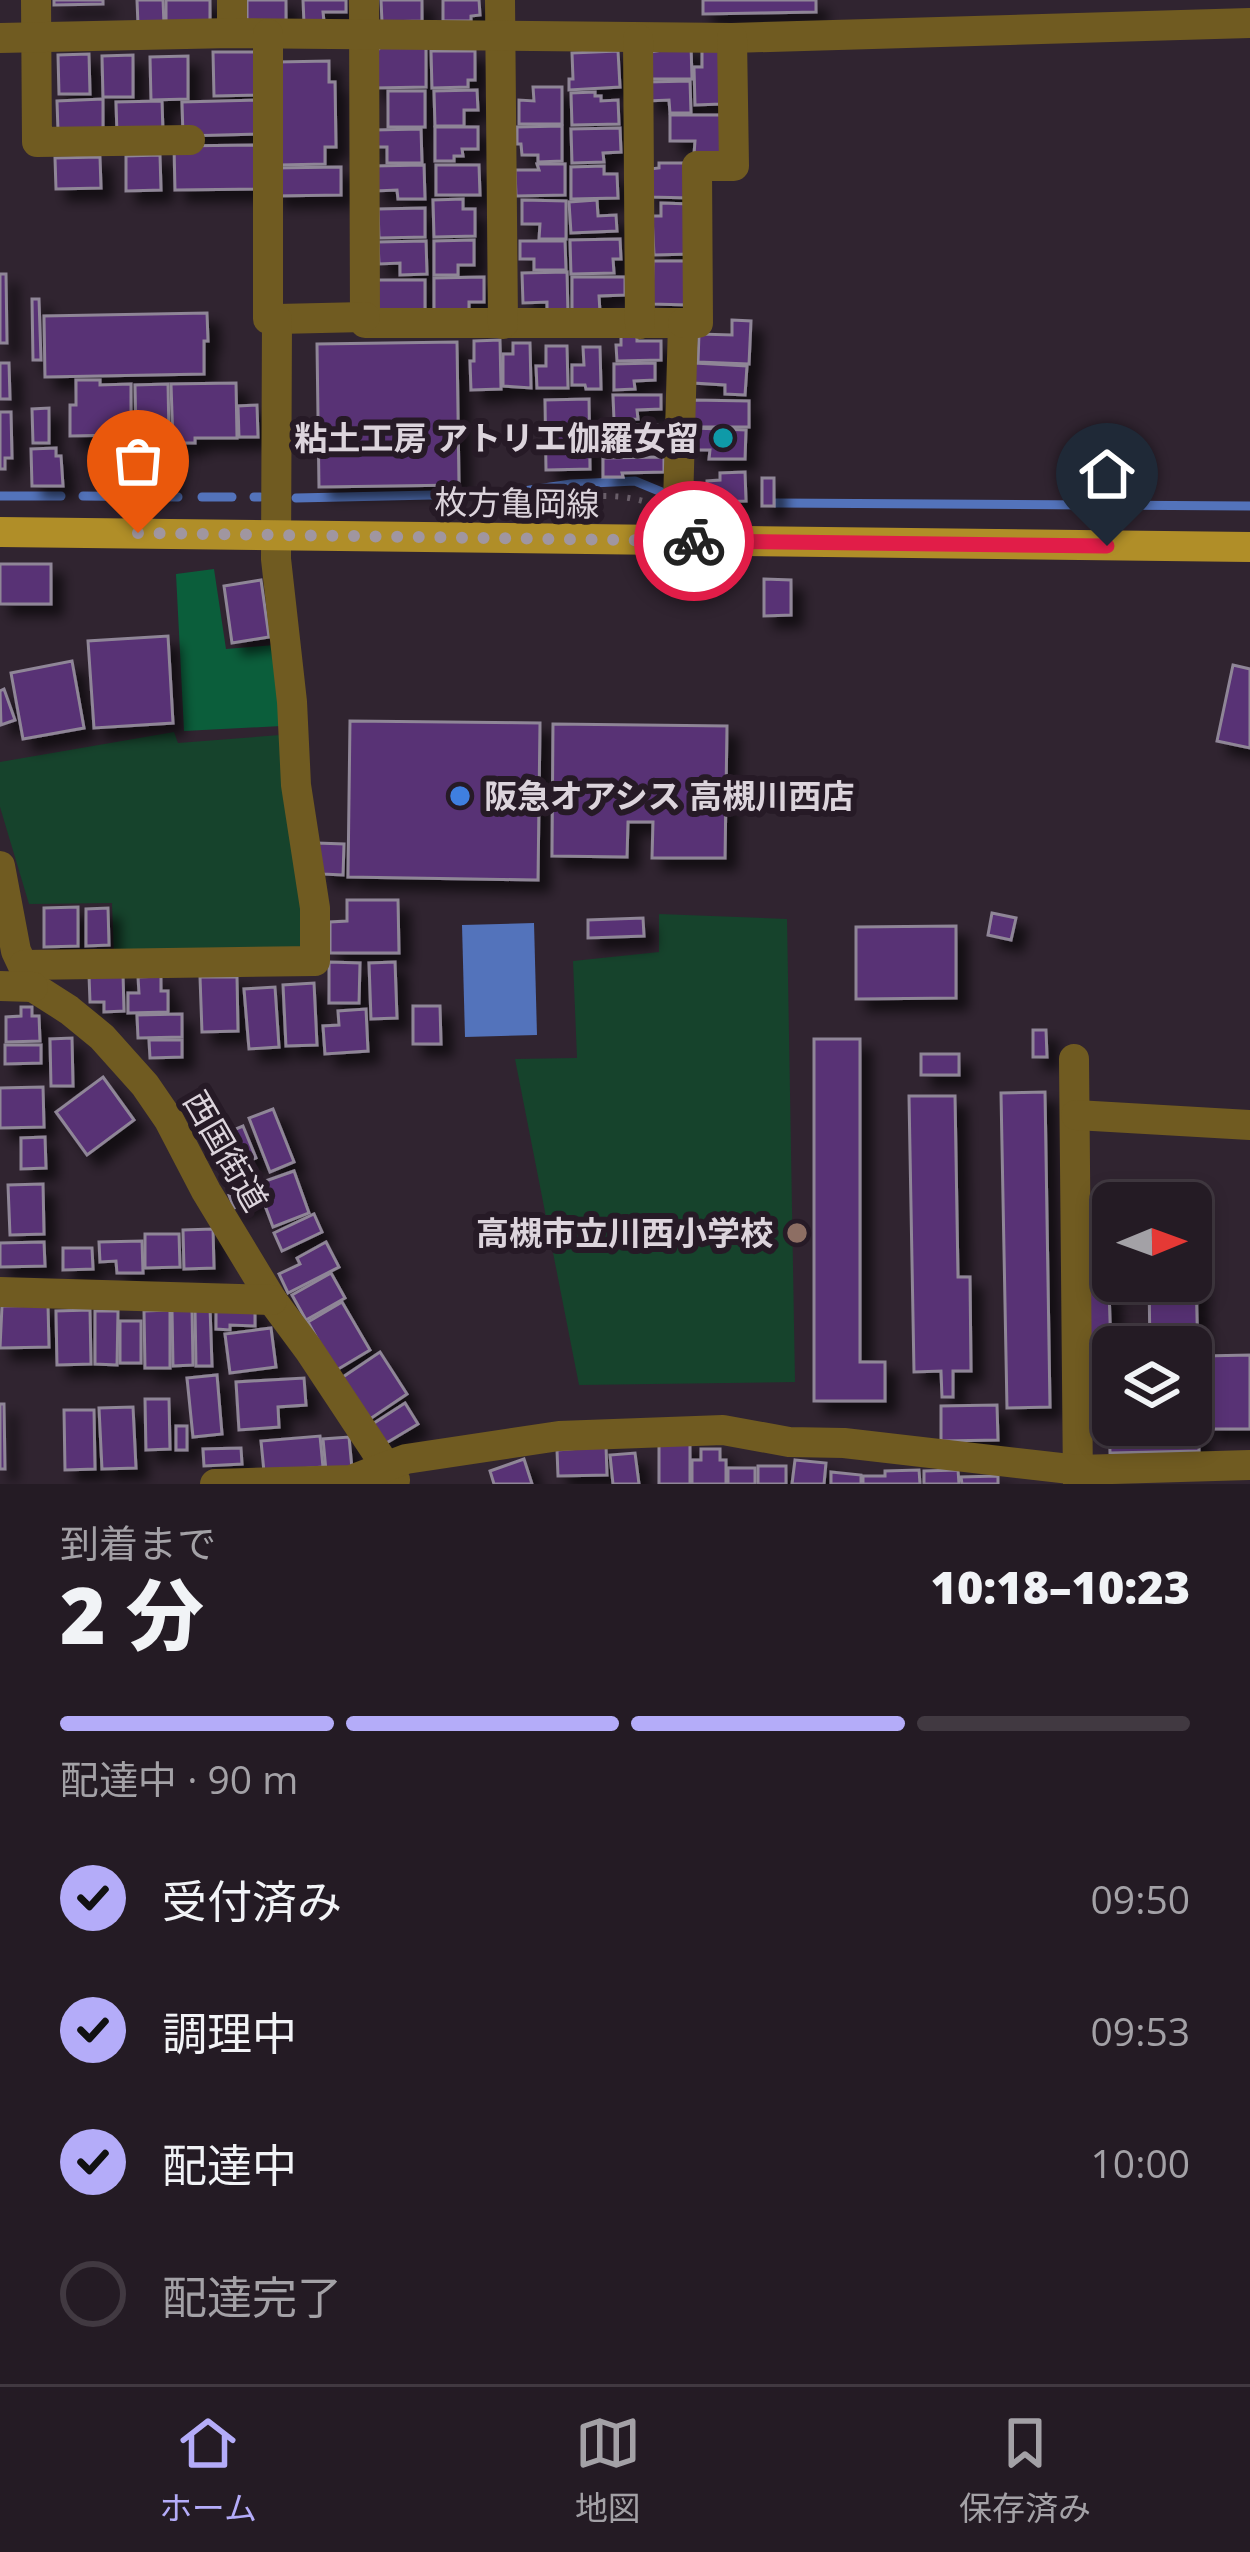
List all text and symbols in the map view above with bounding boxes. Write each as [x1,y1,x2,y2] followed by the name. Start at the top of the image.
[87,410,189,533] pin
[294,415,699,460] place label: 粘土工房 アトリエ伽羅女留
[1056,423,1158,546] pin
[710,425,736,451] marker: 粘土工房 アトリエ伽羅女留
[105,428,171,494] icon: bag
[1074,441,1140,507] icon: home
[434,479,600,526] street label: 枚方亀岡線
[634,481,754,601] courier
[661,508,727,574] icon: bike
[484,773,854,818] place label: 阪急オアシス 高槻川西店
[447,783,473,809] marker: 阪急オアシス 高槻川西店
[174,1082,279,1219] street label: 西国街道
[1092,1182,1212,1302] north arrow
[1092,1182,1212,1446] map controls
[476,1210,773,1255] place label: 高槻市立川西小学校
[784,1220,810,1246] marker: 高槻市立川西小学校
[1092,1326,1212,1446] button: layers
[60,1516,216,1569] text: 到着まで
[931,1556,1190,1617] text: 10:18–10:23
[60,1561,204,1667] text: 2 分
[60,1752,298,1805] text: 配達中 · 90 m
[60,1865,126,1931] icon: check
[162,1870,342,1931] text: 受付済み
[1091,1872,1190,1925] text: 09:50
[60,1997,126,2063] icon: check
[162,2002,297,2063] text: 調理中
[1091,2004,1190,2057] text: 09:53
[60,2129,126,2195] icon: check
[162,2134,297,2195] text: 配達中
[1091,2136,1190,2189] text: 10:00
[162,2266,342,2327] text: 配達完了
[159,2410,257,2530] tab: ホーム
[575,2410,641,2530] tab: 地図
[959,2410,1091,2530] tab: 保存済み

